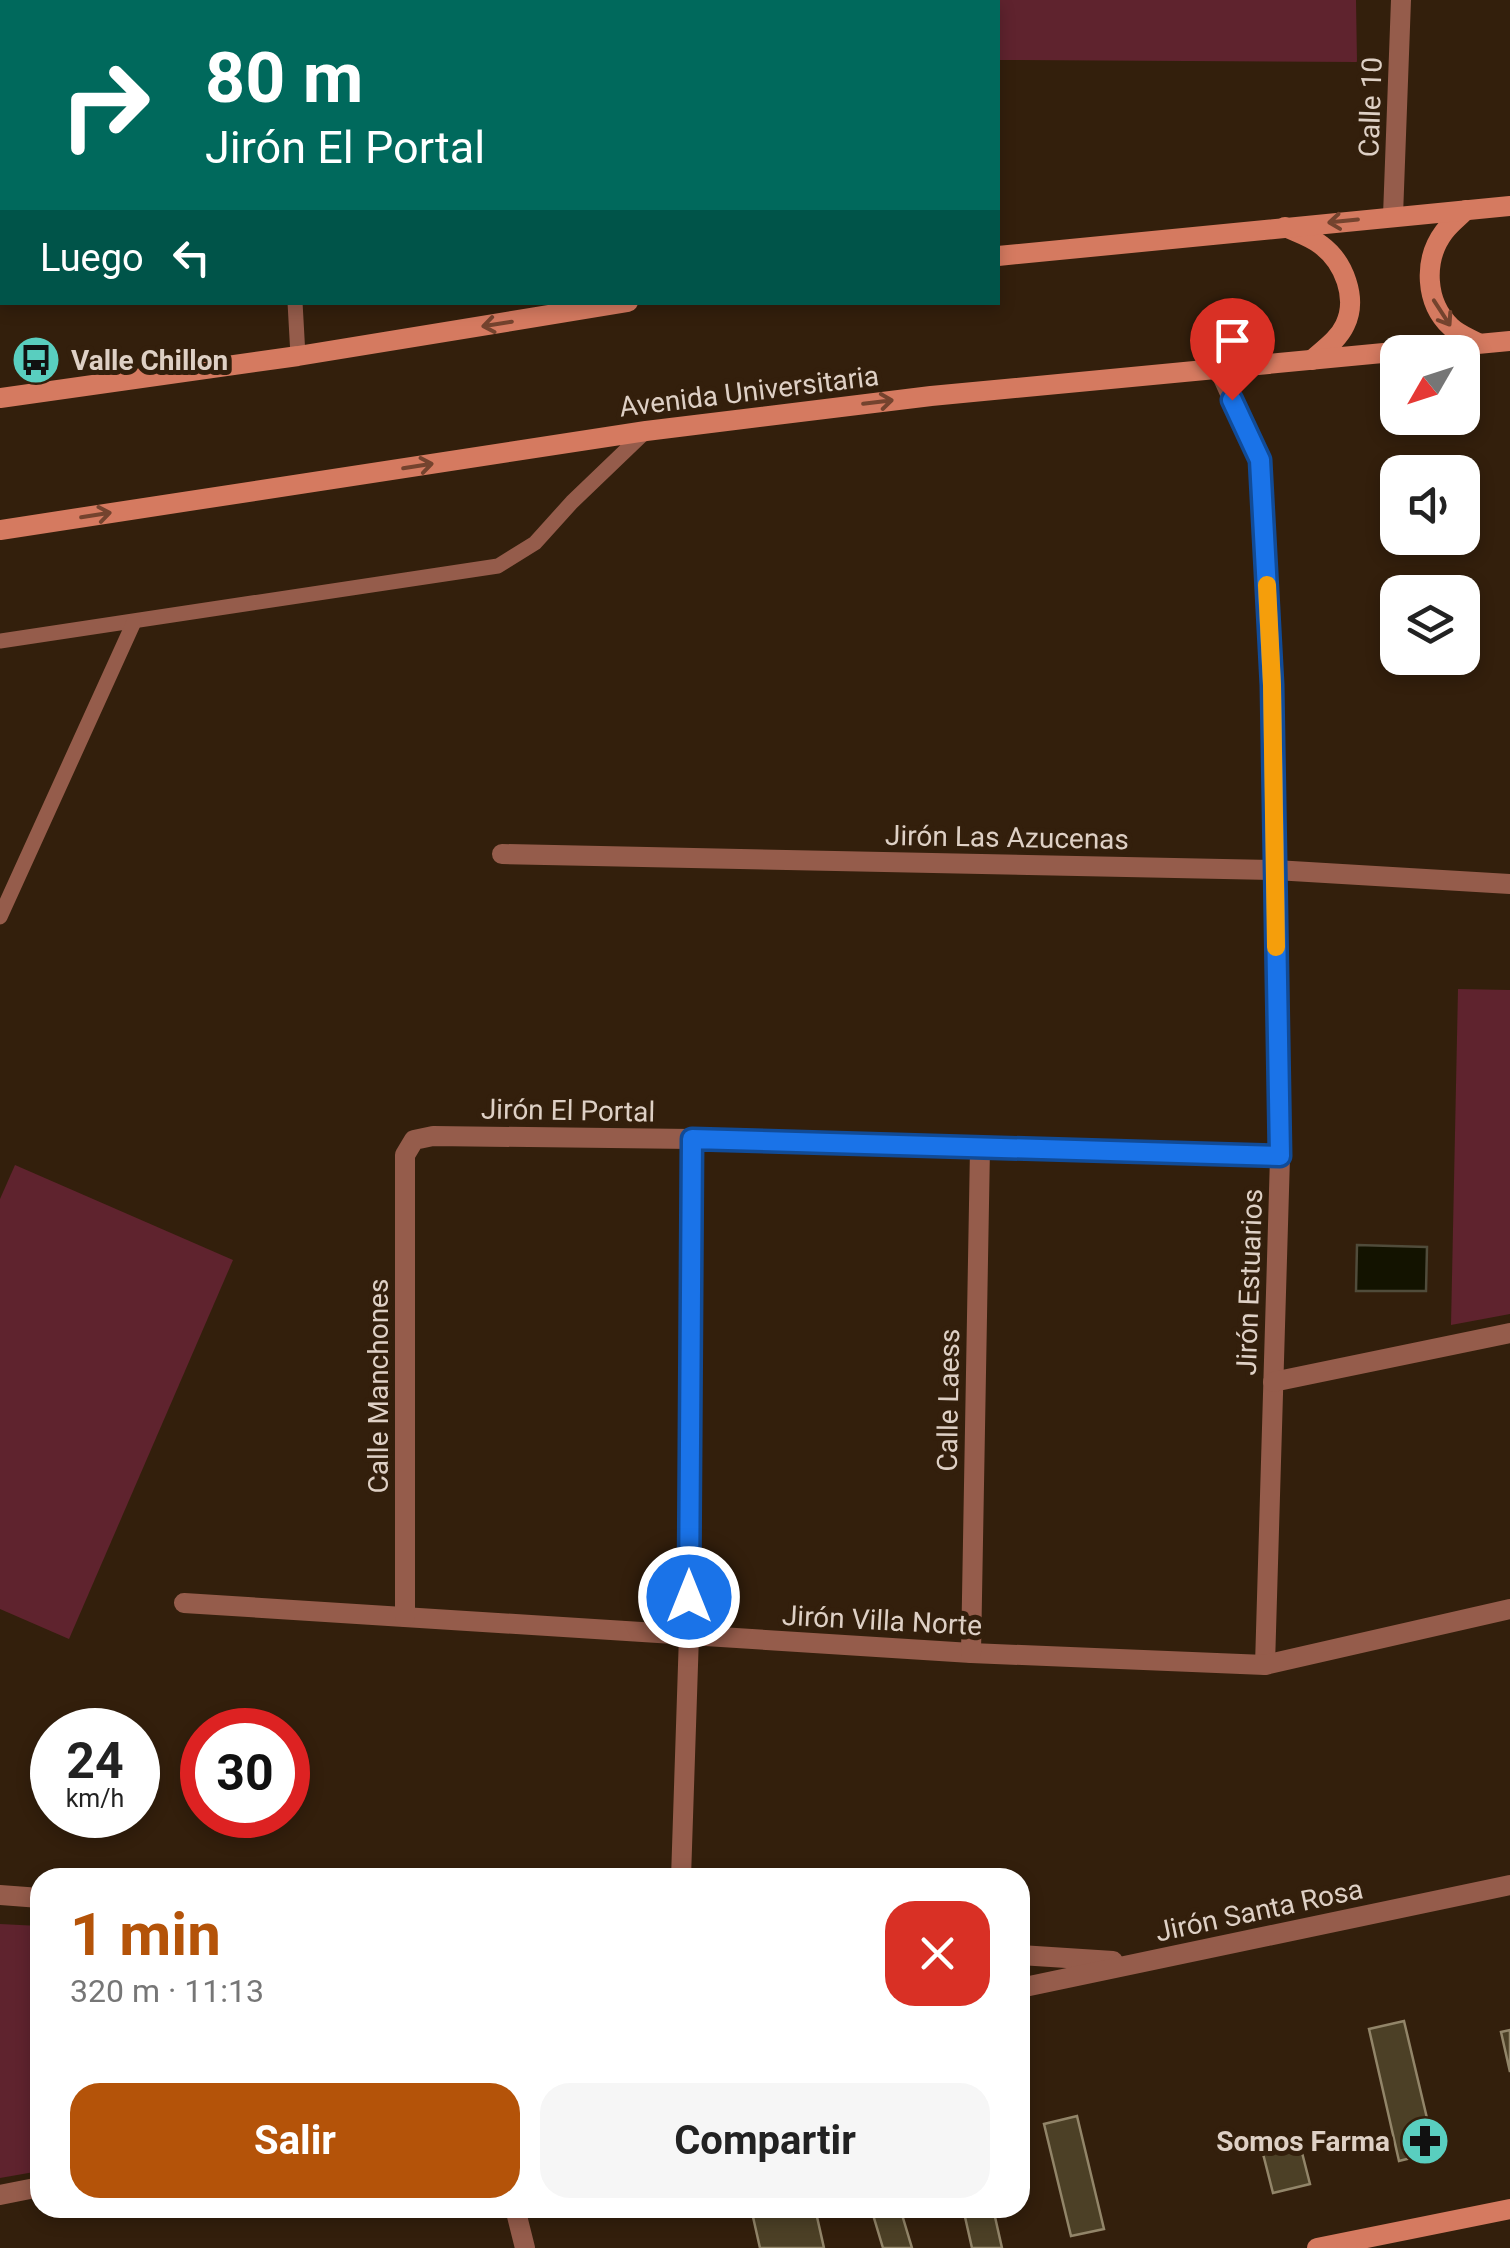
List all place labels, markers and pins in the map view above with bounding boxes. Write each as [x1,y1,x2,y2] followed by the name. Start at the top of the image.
[1190,298,1275,401] pin
[10,334,62,386] bus stop icon: Valle Chillon
[71,344,228,377] place label: Valle Chillon
[1399,2115,1451,2167] pharmacy icon: Somos Farma
[1216,2125,1390,2158] place label: Somos Farma

